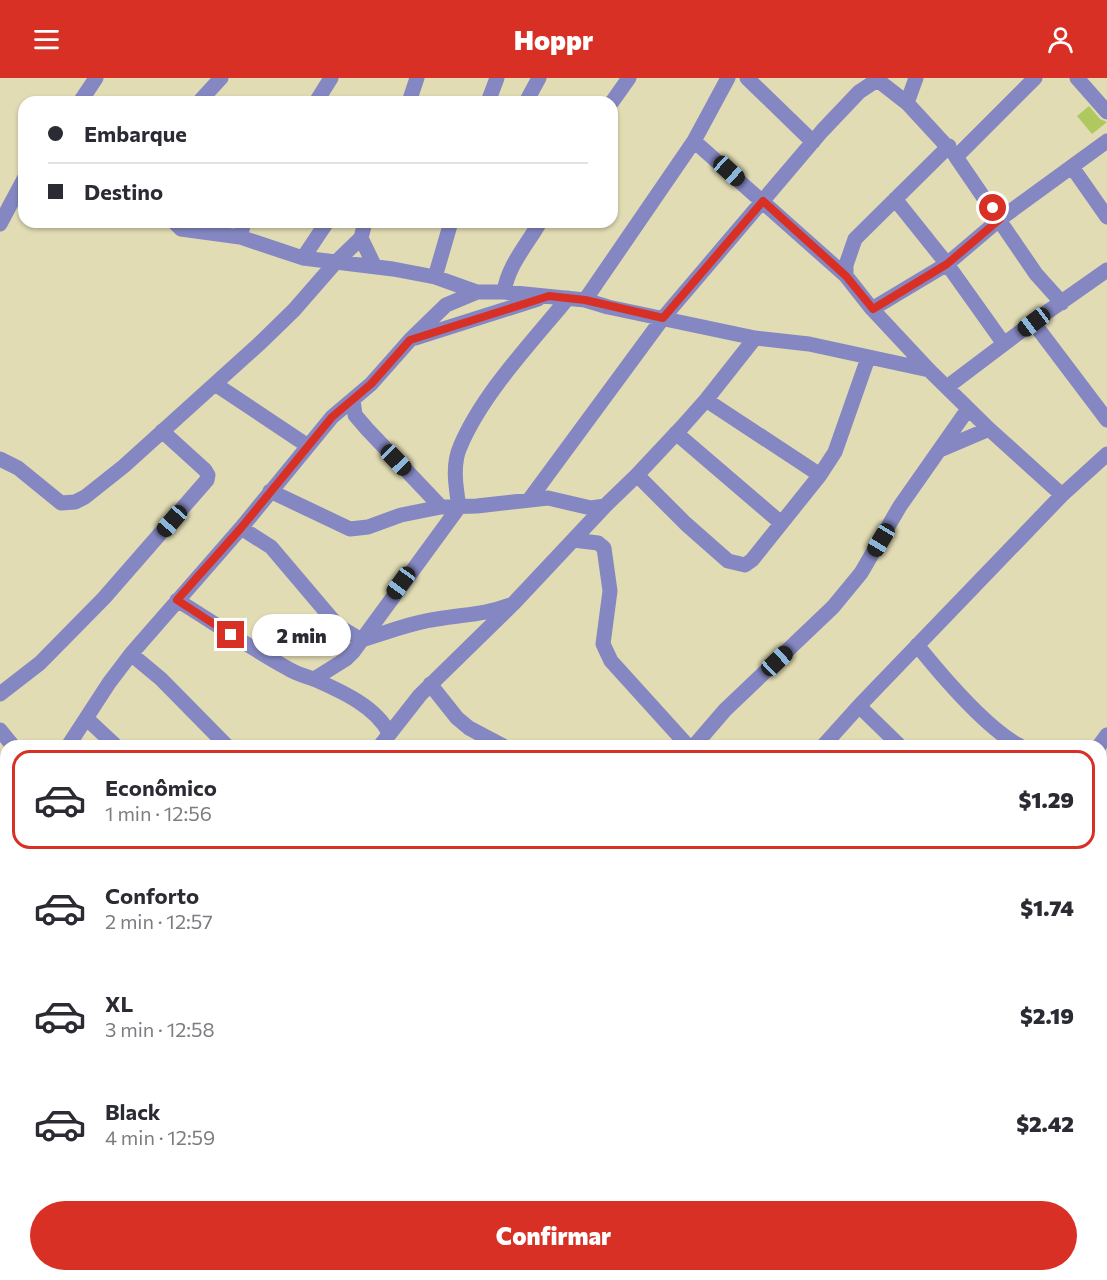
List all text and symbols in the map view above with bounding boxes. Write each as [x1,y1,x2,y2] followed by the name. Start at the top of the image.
[30,23,63,56] icon: menu
[514,23,593,56] text: Hoppr
[1044,23,1077,56] icon: person
[84,120,187,147] text: Embarque
[710,152,748,190] car
[84,178,163,205] text: Destino
[979,194,1006,221] route start
[1014,304,1054,340] car
[377,441,415,479] car
[153,502,191,540] car
[864,520,898,560] car
[383,563,419,603] car
[252,614,351,656] callout: 2 min
[217,621,244,648] route end
[276,623,327,647] text: 2 min
[758,642,796,680] car
[33,773,87,827] icon: car
[105,774,217,801] text: Econômico
[1019,786,1074,813] text: $1.29
[105,801,212,825] text: 1 min · 12:56
[33,881,87,935] icon: car
[105,882,199,909] text: Conforto
[1020,894,1074,921] text: $1.74
[105,909,213,933] text: 2 min · 12:57
[33,989,87,1043] icon: car
[105,990,133,1017] text: XL
[1020,1002,1074,1029] text: $2.19
[105,1017,215,1041] text: 3 min · 12:58
[33,1097,87,1151] icon: car
[105,1098,160,1125] text: Black
[1016,1110,1074,1137] text: $2.42
[105,1125,215,1149] text: 4 min · 12:59
[30,1201,1077,1270] button: Confirmar

